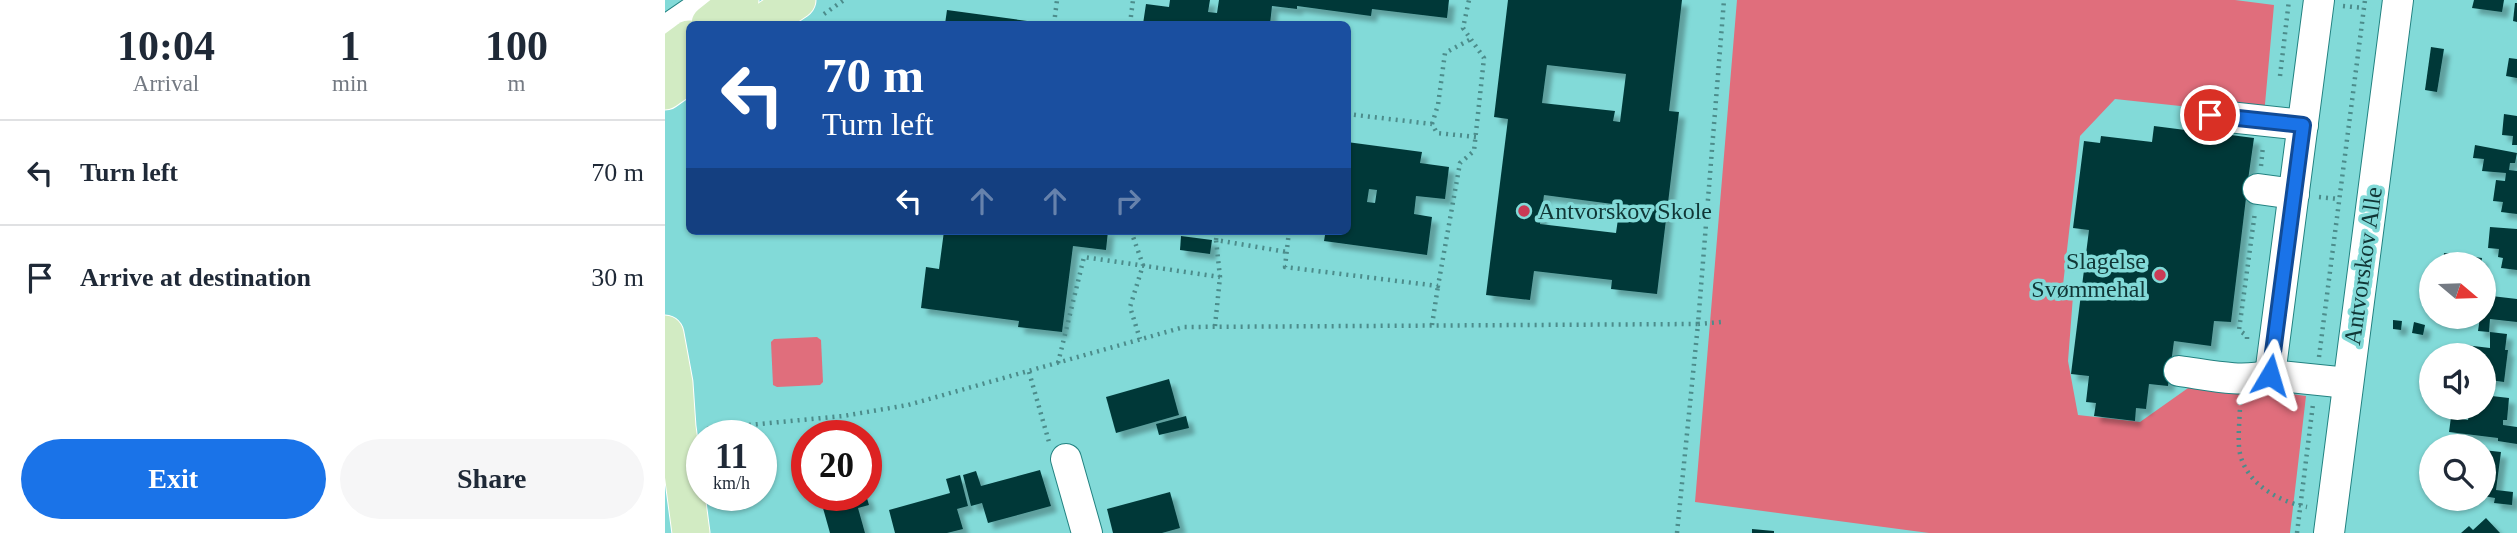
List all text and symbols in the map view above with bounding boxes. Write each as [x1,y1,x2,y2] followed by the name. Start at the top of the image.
[117,23,215,69] text: 10:04
[339,23,360,69] text: 1
[485,23,548,69] text: 100
[822,48,924,103] text: 70 m
[707,49,798,140] icon: left
[133,71,199,96] text: Arrival
[332,71,368,96] text: min
[507,71,525,96] text: m
[2180,85,2240,145] pin
[2191,96,2229,134] icon: arrive
[822,106,934,142] text: Turn left
[21,154,59,192] icon: left
[80,158,178,187] text: Turn left
[591,158,644,187] text: 70 m
[890,182,928,220] icon: left
[963,182,1001,220] icon: ahead
[1036,182,1074,220] icon: ahead
[1109,182,1147,220] icon: right
[2339,185,2387,347] street label: Antvorskov Alle
[1538,198,1712,224] place label: Antvorskov Skole
[1516,203,1532,219] marker: Antvorskov Skole
[2031,248,2146,302] place label: Slagelse Svømmehal
[2419,252,2495,329] north arrow
[2419,252,2496,511] map controls
[21,259,59,297] icon: arrive
[80,263,311,292] text: Arrive at destination
[591,263,644,292] text: 30 m
[2152,267,2168,283] marker: Slagelse Svømmehal
[2233,338,2307,412] position arrow
[2419,343,2496,420] button: sound
[791,420,882,511] speed limit sign: 20
[2419,434,2496,511] button: search
[715,437,748,476] text: 11
[21,439,326,519] button: Exit
[340,439,644,519] button: Share
[713,473,750,493] text: km/h

